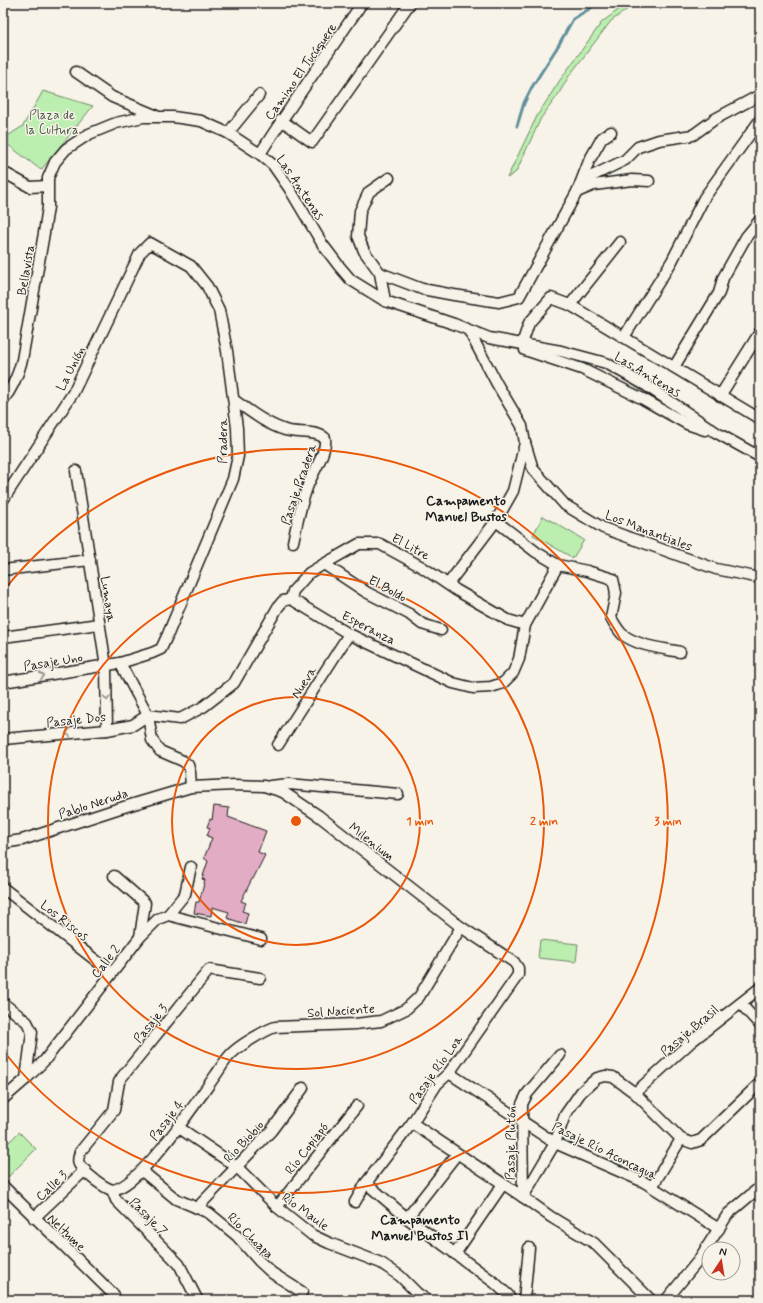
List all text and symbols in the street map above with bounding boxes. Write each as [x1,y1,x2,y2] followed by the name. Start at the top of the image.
[261,20,341,124] street label: Camino El Tucúquere
[25,107,79,139] park label: Plaza de la Cultura
[272,152,328,224] street label: Las Antenas
[14,243,39,297] street label: Bellavista
[53,343,90,394] street label: La Unión
[611,349,684,402] street label: Las Antenas
[215,418,232,464] street label: Pradera
[278,441,321,527] street label: Pasaje Pradera
[425,492,508,526] district label: Campamento Manuel Bustos
[602,507,695,556] street label: Los Manantiales
[388,530,432,565] street label: El Litre
[365,572,409,606] street label: El Boldo
[96,575,119,623] street label: Lumaya
[338,607,399,649] street label: Esperanza
[22,649,84,676] street label: Pasaje Uno
[288,664,321,702] street label: Nueva
[38,672,45,681] one-way arrow
[103,695,111,701] one-way arrow
[46,709,107,732] street label: Pasaje Dos
[65,729,71,738] one-way arrow
[57,785,130,824] street label: Pablo Neruda
[289,814,303,828] centre of rings
[406,814,434,830] text: 1 min
[530,814,558,830] text: 2 min
[654,814,682,830] text: 3 min
[345,819,397,865] street label: Milenium
[37,897,92,945] street label: Los Riscos
[88,941,125,982] street label: Calle 2
[130,1001,172,1047] street label: Pasaje 3
[307,1001,376,1022] street label: Sol Naciente
[657,1002,723,1061] street label: Pasaje Brasil
[406,1032,467,1108] street label: Pasaje Río Loa
[146,1097,189,1145] street label: Pasaje 4
[502,1106,521,1180] street label: Pasaje Plutón
[220,1117,268,1167] street label: Río Biobio
[282,1119,333,1178] street label: Río Copiapó
[549,1119,660,1184] street label: Pasaje Río Aconcagua
[33,1167,72,1205] street label: Calle 3
[278,1189,332,1235] street label: Río Maule
[125,1194,171,1240] street label: Pasaje 7
[223,1209,277,1263] street label: Río Choapa
[43,1211,89,1256] street label: Neltume
[371,1211,469,1245] district label: Campamento Manuel Bustos II
[701,1241,741,1281] north arrow
[718,1245,728,1260] text: N

